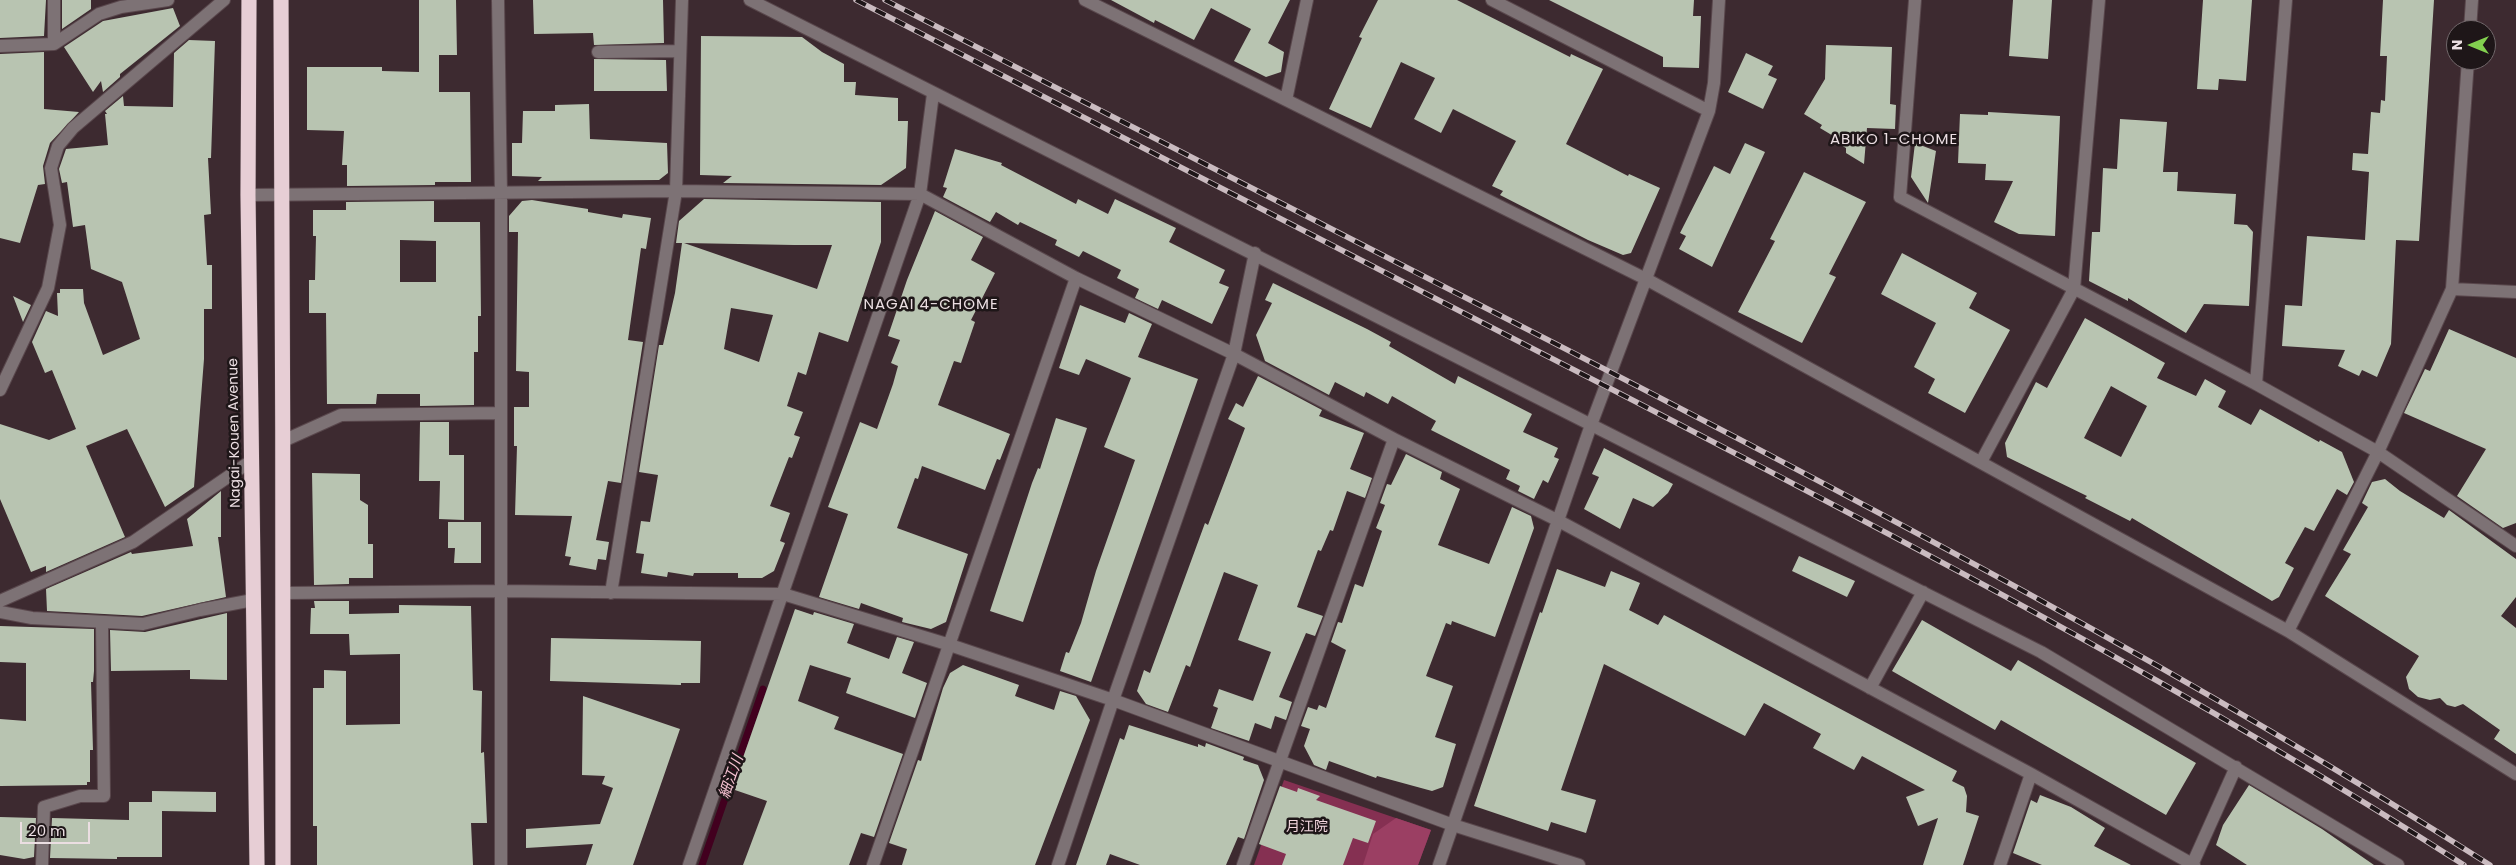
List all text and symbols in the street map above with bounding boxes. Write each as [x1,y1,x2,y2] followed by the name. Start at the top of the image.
[2446,20,2496,70] north arrow
[2447,40,2467,50] text: N
[1828,131,1960,149] district label: ABIKO 1-CHOME
[862,296,1000,314] district label: NAGAI 4-CHOME
[225,358,245,508] street label: Nagai-Kouen Avenue
[716,753,748,801] water label: 細江川
[22,812,92,844] scale bar
[1286,819,1328,835] park label: 月江院
[28,820,66,841] text: 20 m

